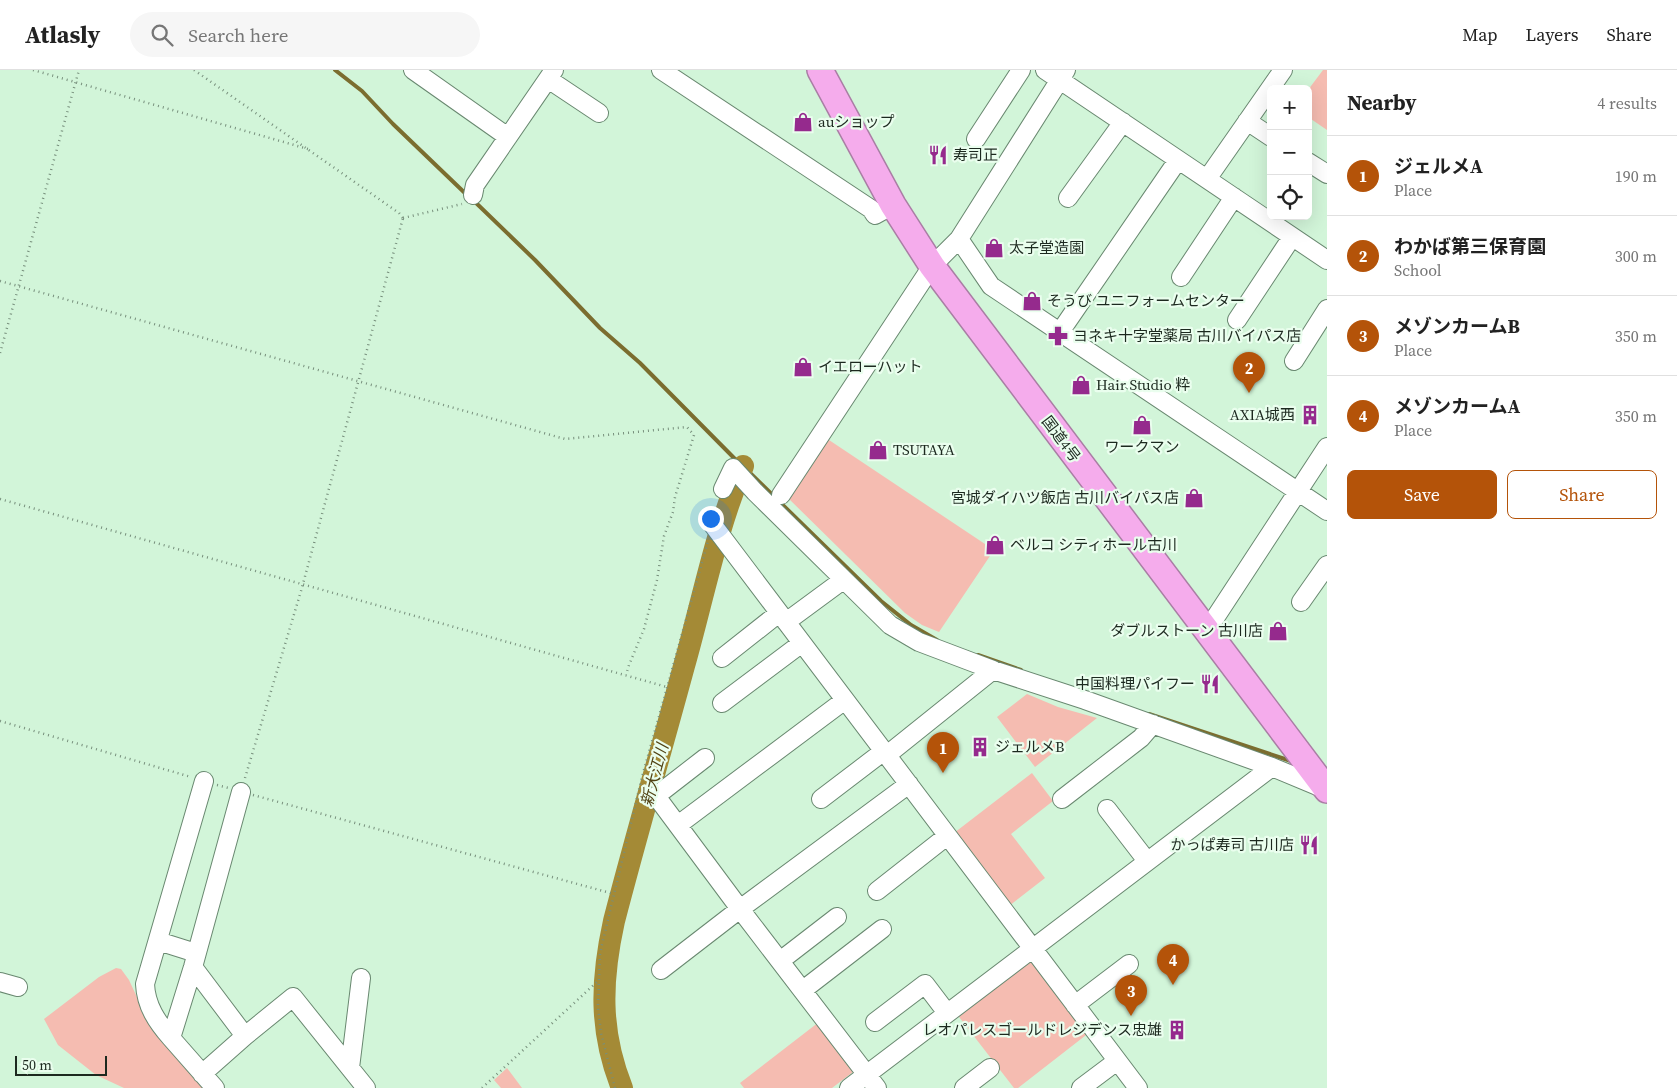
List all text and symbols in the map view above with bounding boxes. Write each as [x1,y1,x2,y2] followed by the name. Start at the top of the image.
[130,12,480,57] search box
[25,18,100,51] text: Atlasly
[148,21,176,49] icon: search
[188,22,288,48] text: Search here
[1462,22,1497,47] text: Map
[1525,22,1578,47] text: Layers
[1606,22,1652,47] text: Share
[1267,85,1312,220] map controls
[1267,85,1312,130] button: +
[1347,88,1417,117] text: Nearby
[1597,92,1657,114] text: 4 results
[792,111,814,133] shop icon: auショップ
[818,111,894,132] place label: auショップ
[1267,130,1312,175] button: −
[927,144,949,166] restaurant icon: 寿司正
[953,144,998,165] place label: 寿司正
[1394,153,1483,179] text: ジェルメA
[1359,165,1367,187] text: 1
[1615,165,1657,187] text: 190 m
[1267,175,1312,220] button: locate
[1394,179,1432,201] text: Place
[1394,233,1546,259] text: わかば第三保育園
[983,237,1005,259] shop icon: 太子堂造園
[1009,237,1084,258] place label: 太子堂造園
[1359,245,1367,267] text: 2
[1615,245,1657,267] text: 300 m
[1394,259,1442,281] text: School
[1021,290,1043,312] shop icon: そうび ユニフォームセンター
[1047,290,1245,311] place label: そうび ユニフォームセンター
[1394,313,1520,339] text: メゾンカームB
[1047,325,1069,347] pharmacy icon: ヨネキ十字堂薬局 古川バイパス店
[1073,325,1301,346] place label: ヨネキ十字堂薬局 古川バイパス店
[1359,325,1367,347] text: 3
[1615,325,1657,347] text: 350 m
[1394,339,1432,361] text: Place
[1233,352,1265,393] pin: 2
[792,356,814,378] shop icon: イエローハット
[818,356,923,377] place label: イエローハット
[1070,374,1092,396] shop icon: Hair Studio 粋
[1096,374,1190,395] place label: Hair Studio 粋
[1394,393,1520,419] text: メゾンカームA
[1230,404,1295,425] place label: AXIA城西
[1299,404,1321,426] building icon: AXIA城西
[1359,405,1367,427] text: 4
[1615,405,1657,427] text: 350 m
[1037,411,1086,466] street label: 国道4号
[1131,414,1153,436] shop icon: ワークマン
[1394,419,1432,441] text: Place
[1104,436,1180,457] place label: ワークマン
[867,439,889,461] shop icon: TSUTAYA
[893,439,955,460] place label: TSUTAYA
[1347,470,1497,519] button: Save
[1507,470,1657,519] button: Share
[951,487,1179,508] place label: 宮城ダイハツ飯店 古川バイパス店
[1183,487,1205,509] shop icon: 宮城ダイハツ飯店 古川バイパス店
[698,506,724,532] your location
[984,534,1006,556] shop icon: ベルコ シティホール古川
[1010,534,1177,555] place label: ベルコ シティホール古川
[1110,620,1263,641] place label: ダブルストーン 古川店
[1267,620,1289,642] shop icon: ダブルストーン 古川店
[1075,673,1195,694] place label: 中国料理パイフー
[1199,673,1221,695] restaurant icon: 中国料理パイフー
[927,732,959,773] pin: 1
[969,736,991,758] building icon: ジェルメB
[995,736,1064,757] place label: ジェルメB
[635,739,673,809] water label: 新大江川
[1171,834,1294,855] place label: かっぱ寿司 古川店
[1298,834,1320,856] restaurant icon: かっぱ寿司 古川店
[1157,944,1189,985] pin: 4
[1115,975,1147,1016] pin: 3
[922,1019,1162,1040] place label: レオパレスゴールドレジデンス忠雄
[1166,1019,1188,1041] building icon: レオパレスゴールドレジデンス忠雄
[15,1053,108,1076] scale bar
[22,1055,52,1075] text: 50 m

